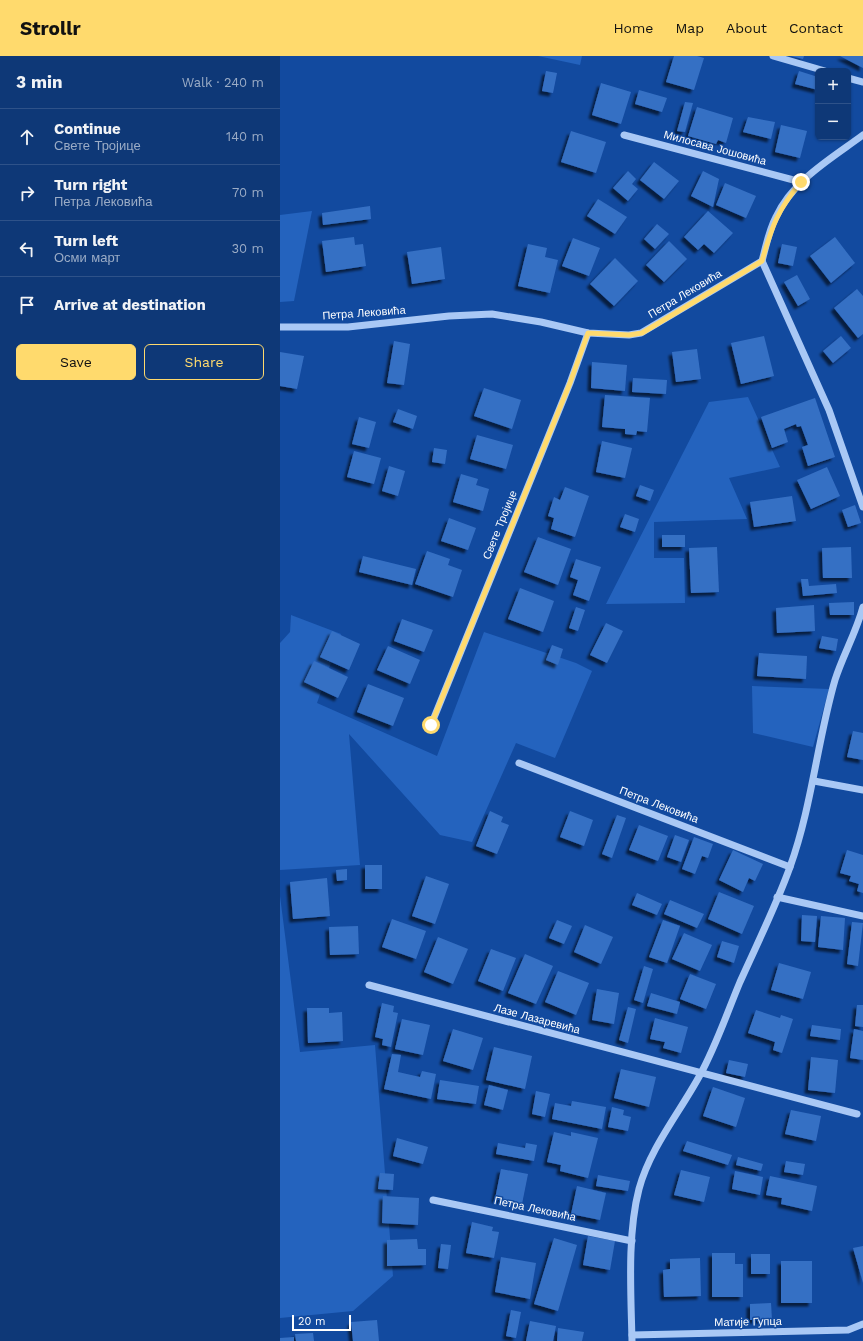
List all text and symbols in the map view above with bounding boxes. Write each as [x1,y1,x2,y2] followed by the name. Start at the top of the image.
[20,17,81,40] text: Strollr
[613,20,653,36] text: Home
[675,20,704,36] text: Map
[726,20,767,36] text: About
[789,20,843,36] text: Contact
[815,68,851,140] map controls
[815,68,851,104] button: +
[16,72,62,92] text: 3 min
[182,75,264,90] text: Walk · 240 m
[815,104,851,140] button: −
[54,120,121,138] text: Continue
[16,126,38,148] icon: ahead
[662,128,769,168] street label: Милосава Јошовића
[226,129,264,144] text: 140 m
[54,138,141,153] text: Свете Тројице
[792,173,810,191] route end
[54,176,127,194] text: Turn right
[16,182,38,204] icon: right
[232,185,264,200] text: 70 m
[54,194,152,209] text: Петра Лековића
[54,232,118,250] text: Turn left
[16,238,38,260] icon: left
[232,241,264,256] text: 30 m
[54,250,120,265] text: Осми март
[646,267,725,321] street label: Петра Лековића
[16,294,38,316] icon: arrive
[54,296,206,314] text: Arrive at destination
[322,304,407,322] street label: Петра Лековића
[16,344,136,380] button: Save
[144,344,264,380] button: Share
[480,489,520,561] street label: Свете Тројице
[422,716,440,734] route start
[618,784,701,826] street label: Петра Лековића
[492,1001,582,1037] street label: Лазе Лазаревића
[493,1194,578,1224] street label: Петра Лековића
[292,1313,351,1332] scale bar
[298,1315,326,1328] text: 20 m
[714,1315,783,1329] street label: Матије Гупца

